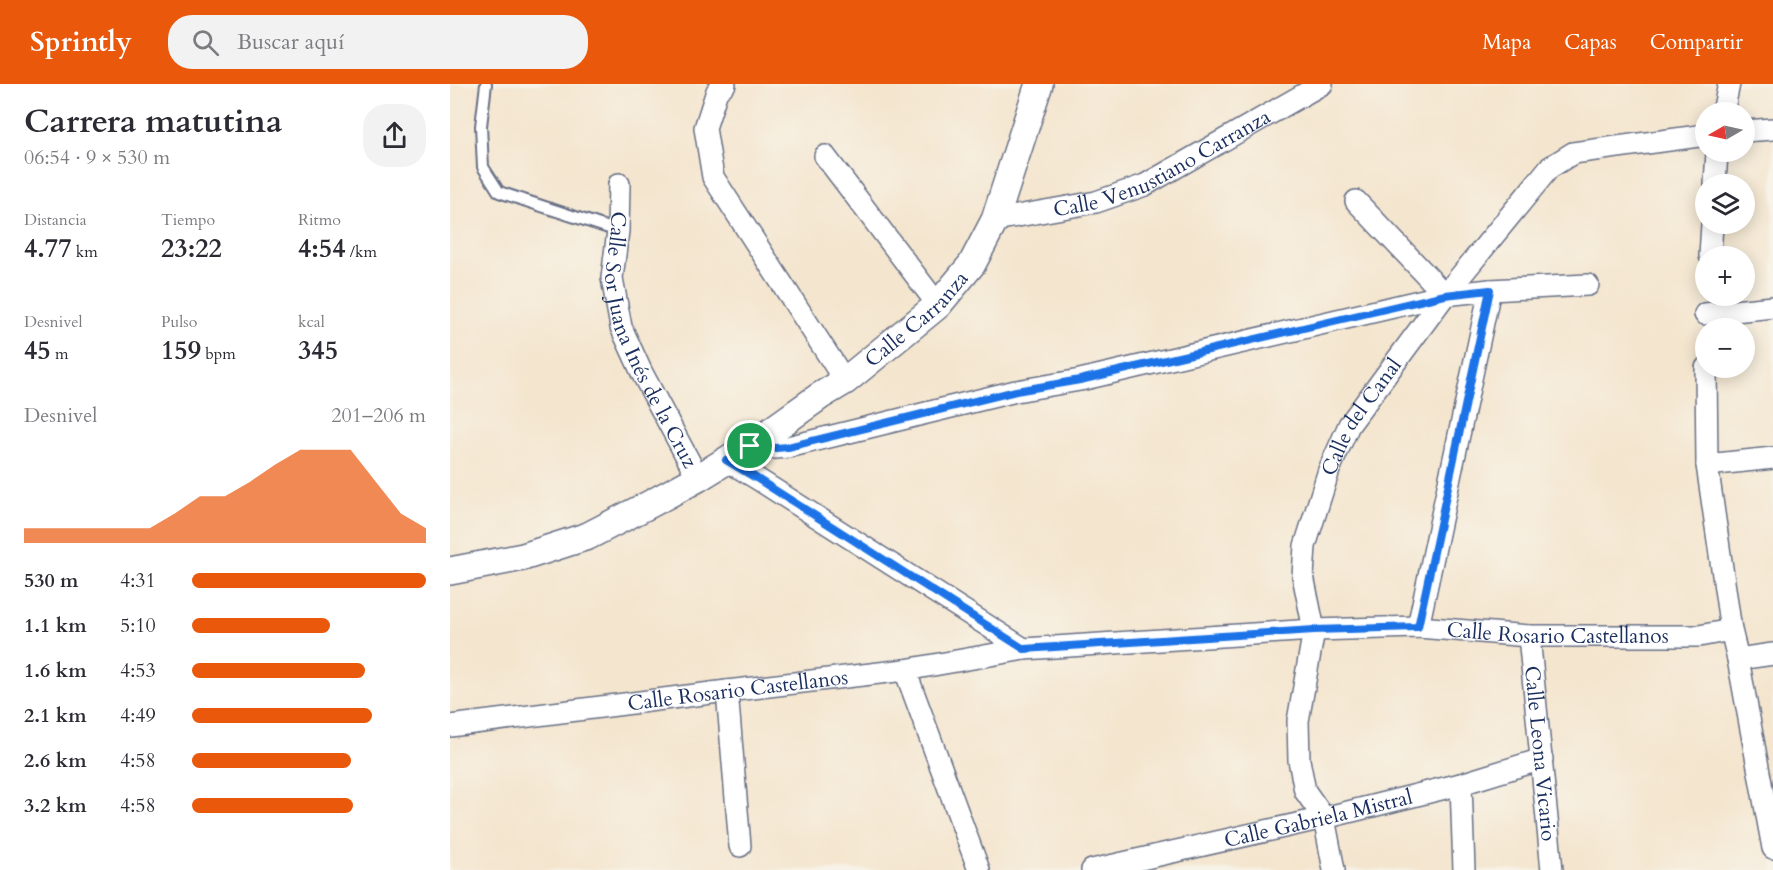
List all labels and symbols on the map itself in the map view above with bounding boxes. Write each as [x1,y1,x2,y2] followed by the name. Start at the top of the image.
[1051,102,1276,224] street label: Calle Venustiano Carranza
[1695,102,1755,162] north arrow
[597,211,705,474] street label: Calle Sor Juana Inés de la Cruz
[858,265,975,374] street label: Calle Carranza
[1314,352,1408,480] street label: Calle del Canal
[724,420,775,471] pin
[1446,615,1669,651] street label: Calle Rosario Castellanos
[626,662,850,718] street label: Calle Rosario Castellanos
[1517,664,1564,843] street label: Calle Leona Vicario
[1221,782,1415,854] street label: Calle Gabriela Mistral

